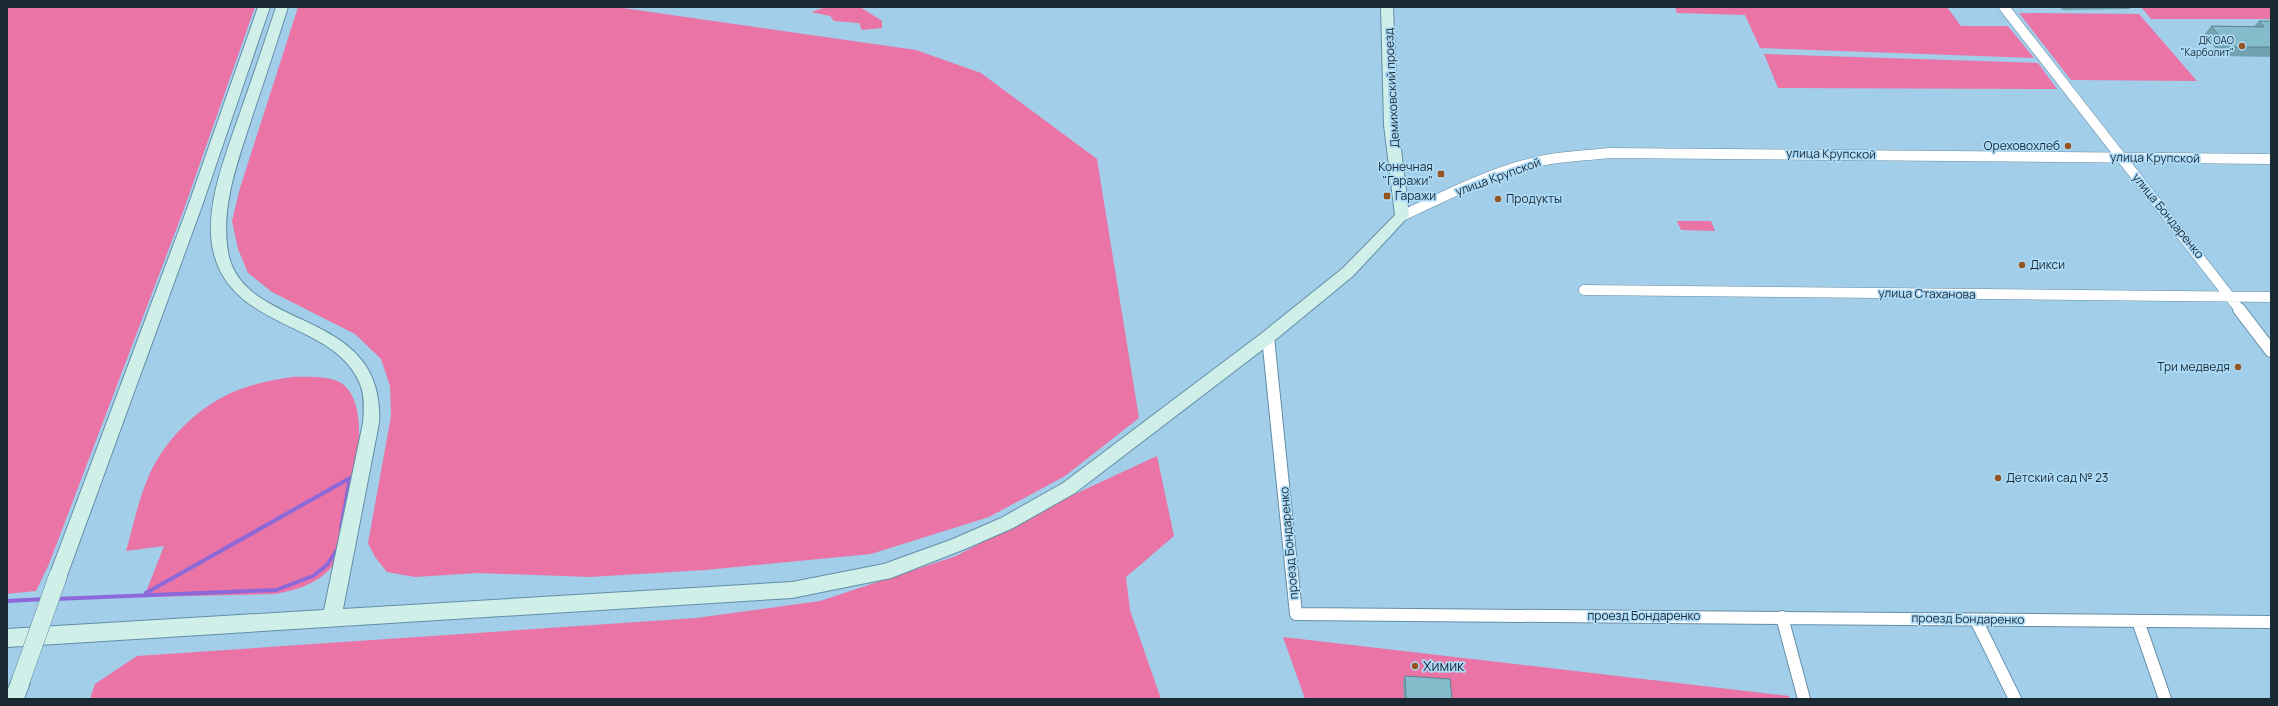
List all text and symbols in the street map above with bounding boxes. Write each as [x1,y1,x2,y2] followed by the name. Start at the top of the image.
[1380,28,1403,148] street label: Демиховский проезд
[2180,33,2234,59] place label: ДК ОАО "Карболит"
[2237,41,2247,51] marker: ДК ОАО "Карболит"
[1984,137,2060,154] place label: Ореховохлеб
[2063,141,2073,151] marker: Ореховохлеб
[1786,144,1876,163] street label: улица Крупской
[2110,148,2200,167] street label: улица Крупской
[1453,153,1543,200] street label: улица Крупской
[1378,158,1433,189] place label: Конечная "Гаражи"
[1436,169,1446,179] marker: Конечная "Гаражи"
[2129,169,2208,262] street label: улица Бондаренко
[1395,187,1436,204] place label: Гаражи
[1506,190,1562,207] place label: Продукты
[1382,191,1392,201] marker: Гаражи
[1493,194,1503,204] marker: Продукты
[2030,256,2065,273] place label: Дикси
[2017,260,2027,270] marker: Дикси
[1878,284,1976,303] street label: улица Стаханова
[2157,358,2230,375] place label: Три медведя
[2233,362,2243,372] marker: Три медведя
[2006,469,2108,486] place label: Детский сад № 23
[1993,473,2003,483] marker: Детский сад № 23
[1275,486,1302,600] street label: проезд Бондаренко
[1588,607,1700,624] street label: проезд Бондаренко
[1911,609,2025,628] street label: проезд Бондаренко
[1423,656,1465,675] place label: Химик
[1410,661,1420,671] marker: Химик

